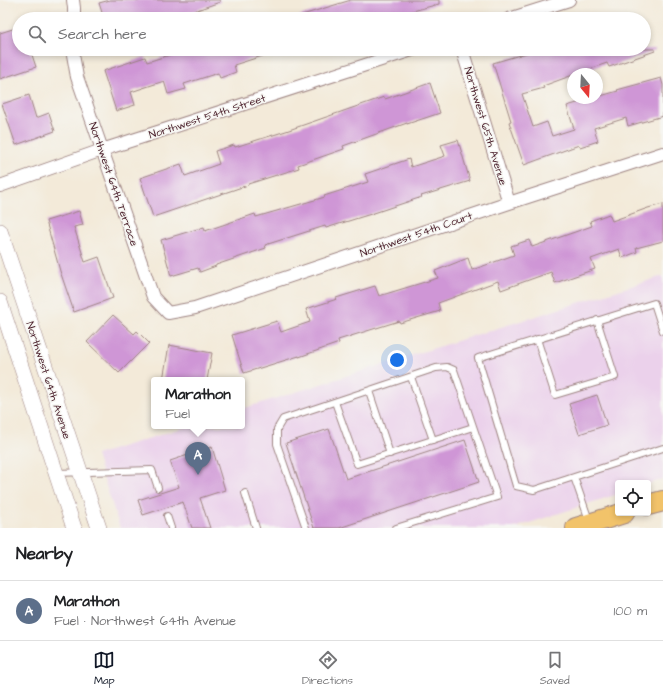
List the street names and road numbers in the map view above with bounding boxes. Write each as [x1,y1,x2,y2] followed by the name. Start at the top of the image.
[460,65,511,187] street label: Northwest 65th Avenue
[147,90,268,142] street label: Northwest 54th Street
[85,120,142,248] street label: Northwest 64th Terrace
[358,208,475,261] street label: Northwest 54th Court
[22,319,75,441] street label: Northwest 64th Avenue

